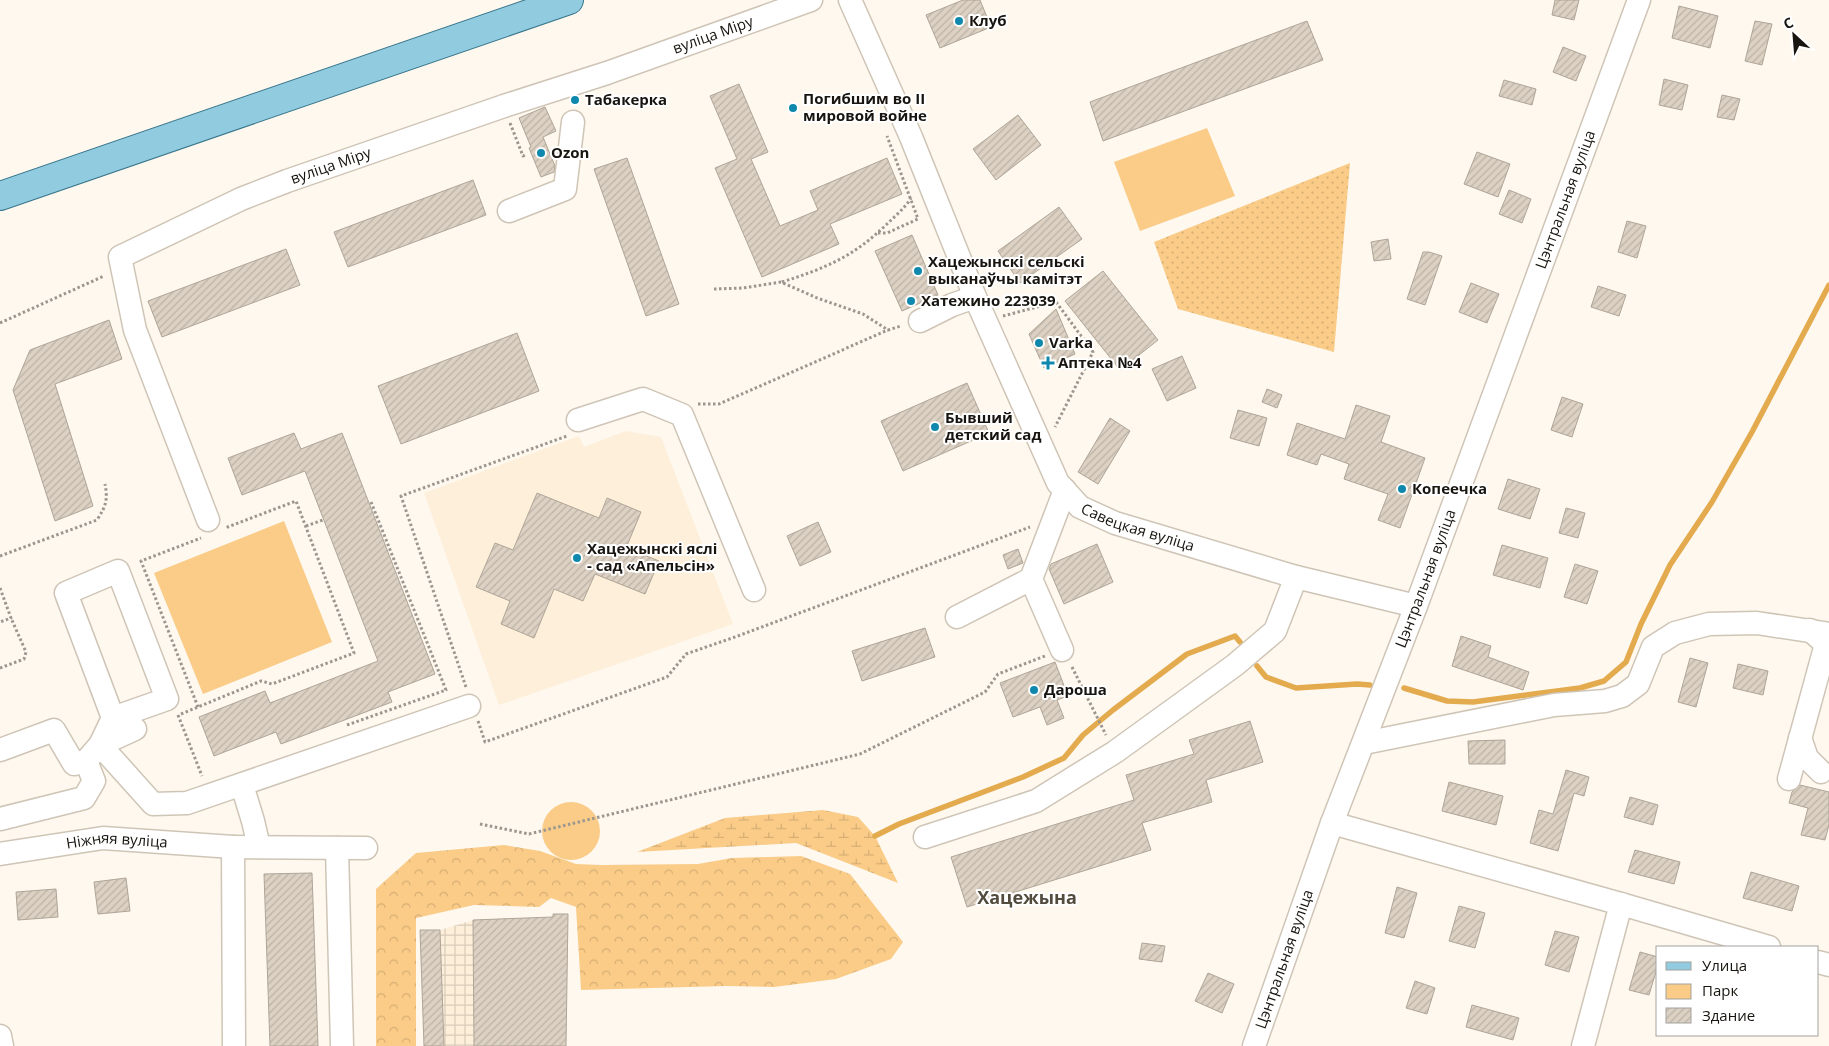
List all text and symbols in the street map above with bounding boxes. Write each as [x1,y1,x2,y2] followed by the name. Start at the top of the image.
[670,10,756,58] street label: вуліца Міру
[969,10,1007,30] place label: Клуб
[1769,10,1819,60] north arrow
[1780,12,1796,33] text: С
[953,15,965,27] marker: Клуб
[803,88,927,125] place label: Погибшим во II мировой войне
[585,89,667,109] place label: Табакерка
[569,94,581,106] marker: Табакерка
[787,102,799,114] marker: Погибшим во II мировой войне
[1530,127,1599,271] street label: Цэнтральная вуліца
[287,142,374,188] street label: вуліца Міру
[551,142,589,162] place label: Ozon
[535,147,547,159] marker: Ozon
[928,251,1085,288] place label: Хацежынскі сельскі выканаўчы камітэт
[912,265,924,277] marker: Хацежынскі сельскі выканаўчы камітэт
[921,290,1056,310] place label: Хатежино 223039
[905,295,917,307] marker: Хатежино 223039
[1049,332,1093,352] place label: Varka
[1033,337,1045,349] marker: Varka
[1058,352,1142,372] place label: Аптека №4
[1042,357,1054,369] marker: Аптека №4
[945,407,1041,444] place label: Бывший детский сад
[929,421,941,433] marker: Бывший детский сад
[1412,478,1487,498] place label: Копеечка
[1396,483,1408,495] marker: Копеечка
[1078,498,1197,555] street label: Савецкая вуліца
[1390,506,1460,650] street label: Цэнтральная вуліца
[587,538,717,575] place label: Хацежынскі яслі - сад «Апельсін»
[571,552,583,564] marker: Хацежынскі яслі - сад «Апельсін»
[1044,679,1107,699] place label: Дароша
[1028,684,1040,696] marker: Дароша
[64,827,168,853] street label: Ніжняя вуліца
[977,885,1077,909] district label: Хацежына
[1250,886,1317,1031] street label: Цэнтральная вуліца
[1656,946,1819,1036] legend
[1702,955,1747,975] text: Улица
[1702,980,1738,1000] text: Парк
[1702,1005,1755,1025] text: Здание

